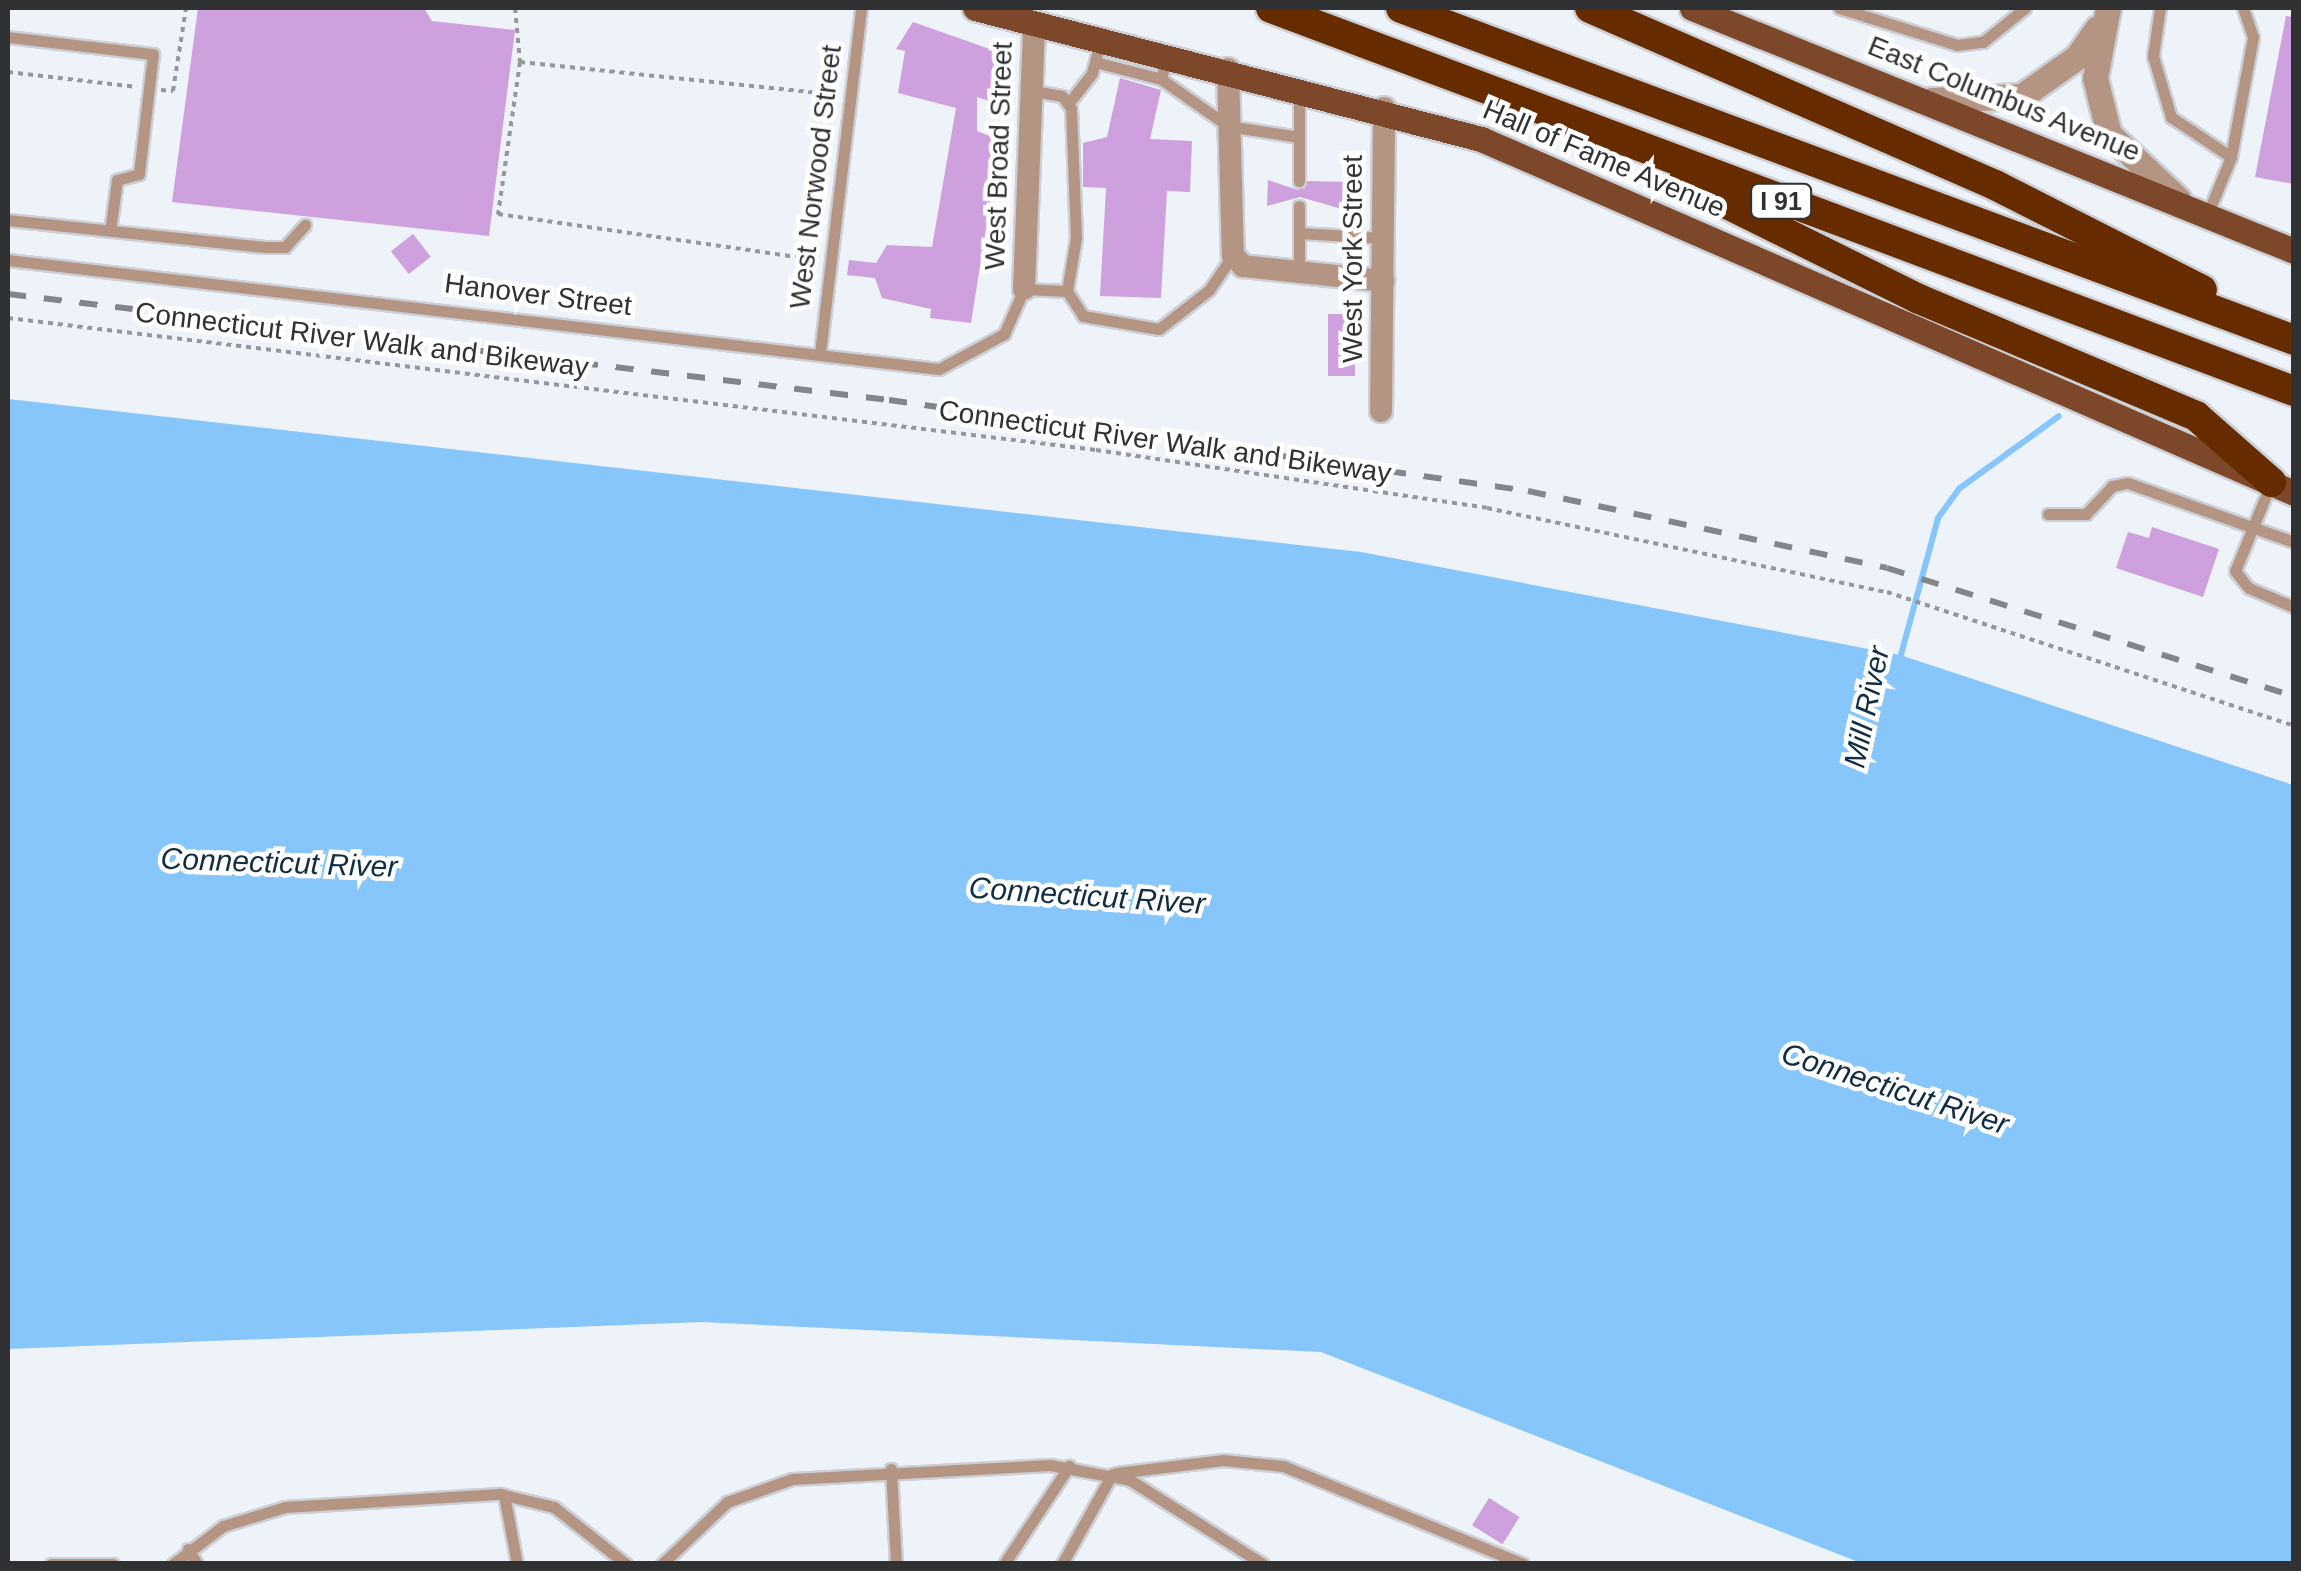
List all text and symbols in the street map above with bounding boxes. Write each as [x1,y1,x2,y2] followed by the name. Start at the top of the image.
[1862,29,2146,169] street label: East Columbus Avenue
[978,41,1020,271] street label: West Broad Street
[783,43,849,311] street label: West Norwood Street
[1477,93,1731,225] street label: Hall of Fame Avenue
[1336,155,1370,363] street label: West York Street
[1748,181,1814,221] road number: I 91
[442,267,634,323] street label: Hanover Street
[133,296,591,384] street label: Connecticut River Walk and Bikeway
[937,394,1393,490] street label: Connecticut River Walk and Bikeway
[1837,643,1897,771] water label: Mill River
[160,841,398,885] water label: Connecticut River
[968,870,1206,922] water label: Connecticut River
[1777,1035,2013,1143] water label: Connecticut River

